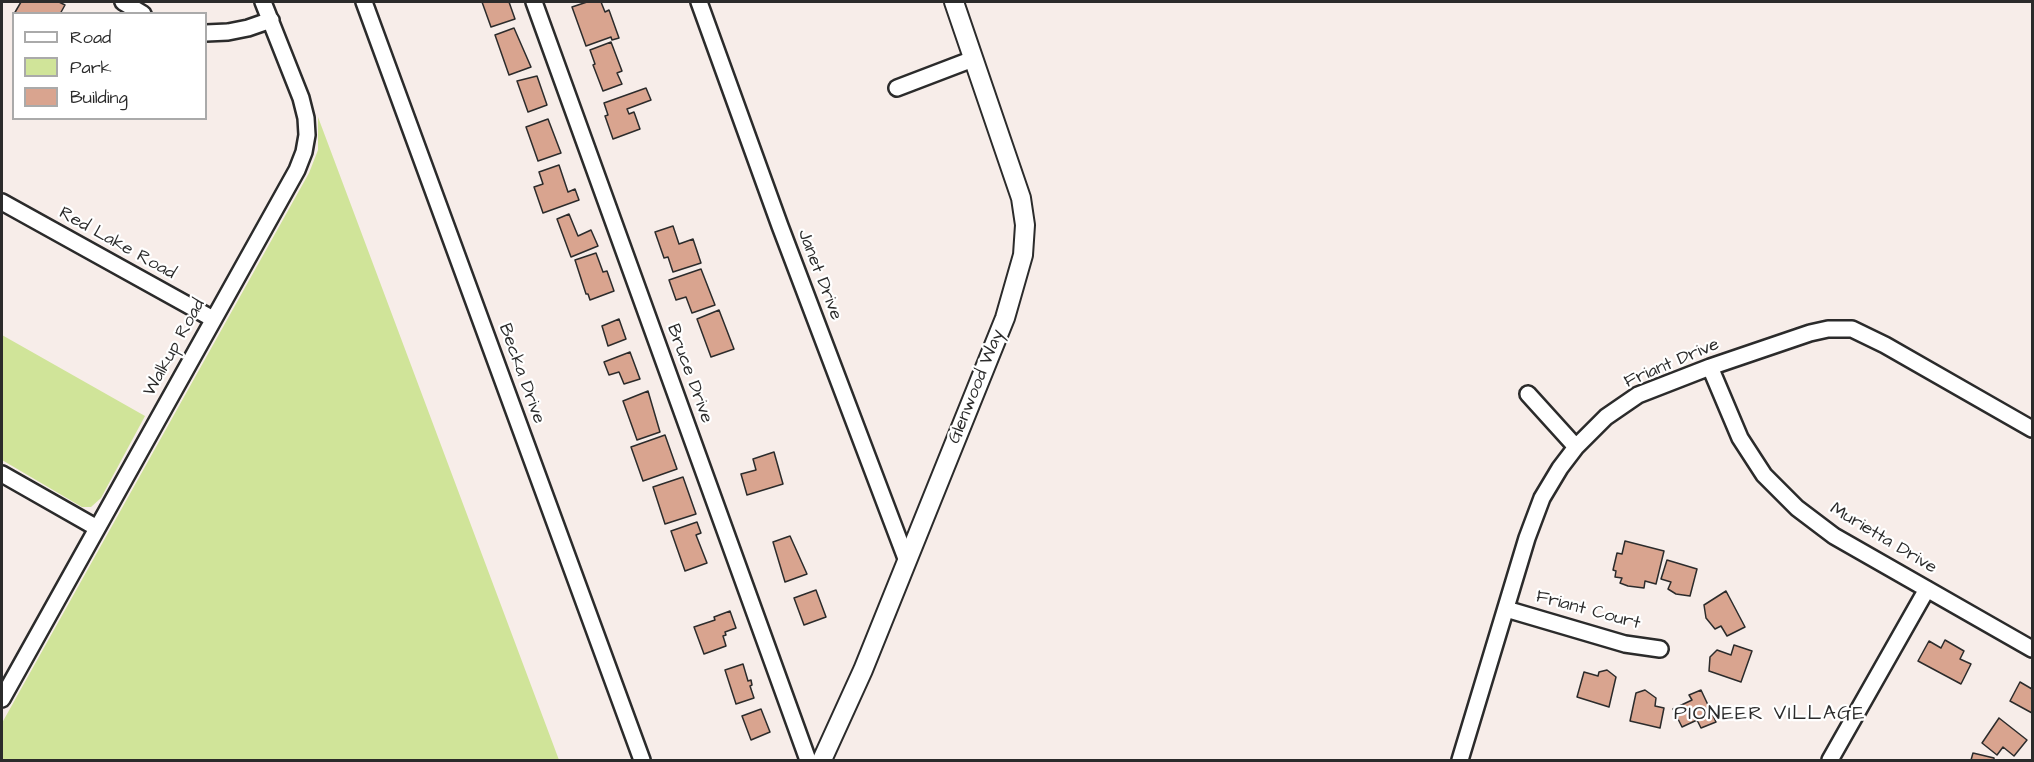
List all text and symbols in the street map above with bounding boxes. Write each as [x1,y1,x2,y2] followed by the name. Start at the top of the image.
[12,12,207,120] legend
[70,25,111,50] text: Road
[70,55,112,80] text: Park
[70,85,128,110] text: Building
[55,203,179,285] street label: Red Lake Road
[792,227,846,323] street label: Janet Drive
[139,296,211,400] street label: Walkup Road
[493,321,549,427] street label: Becka Drive
[661,322,717,426] street label: Bruce Drive
[944,327,1010,447] street label: Glenwood Way
[1621,334,1723,394] street label: Friant Drive
[1826,499,1940,579] street label: Murietta Drive
[1534,587,1642,635] street label: Friant Court
[1674,703,1866,727] district label: PIONEER VILLAGE

